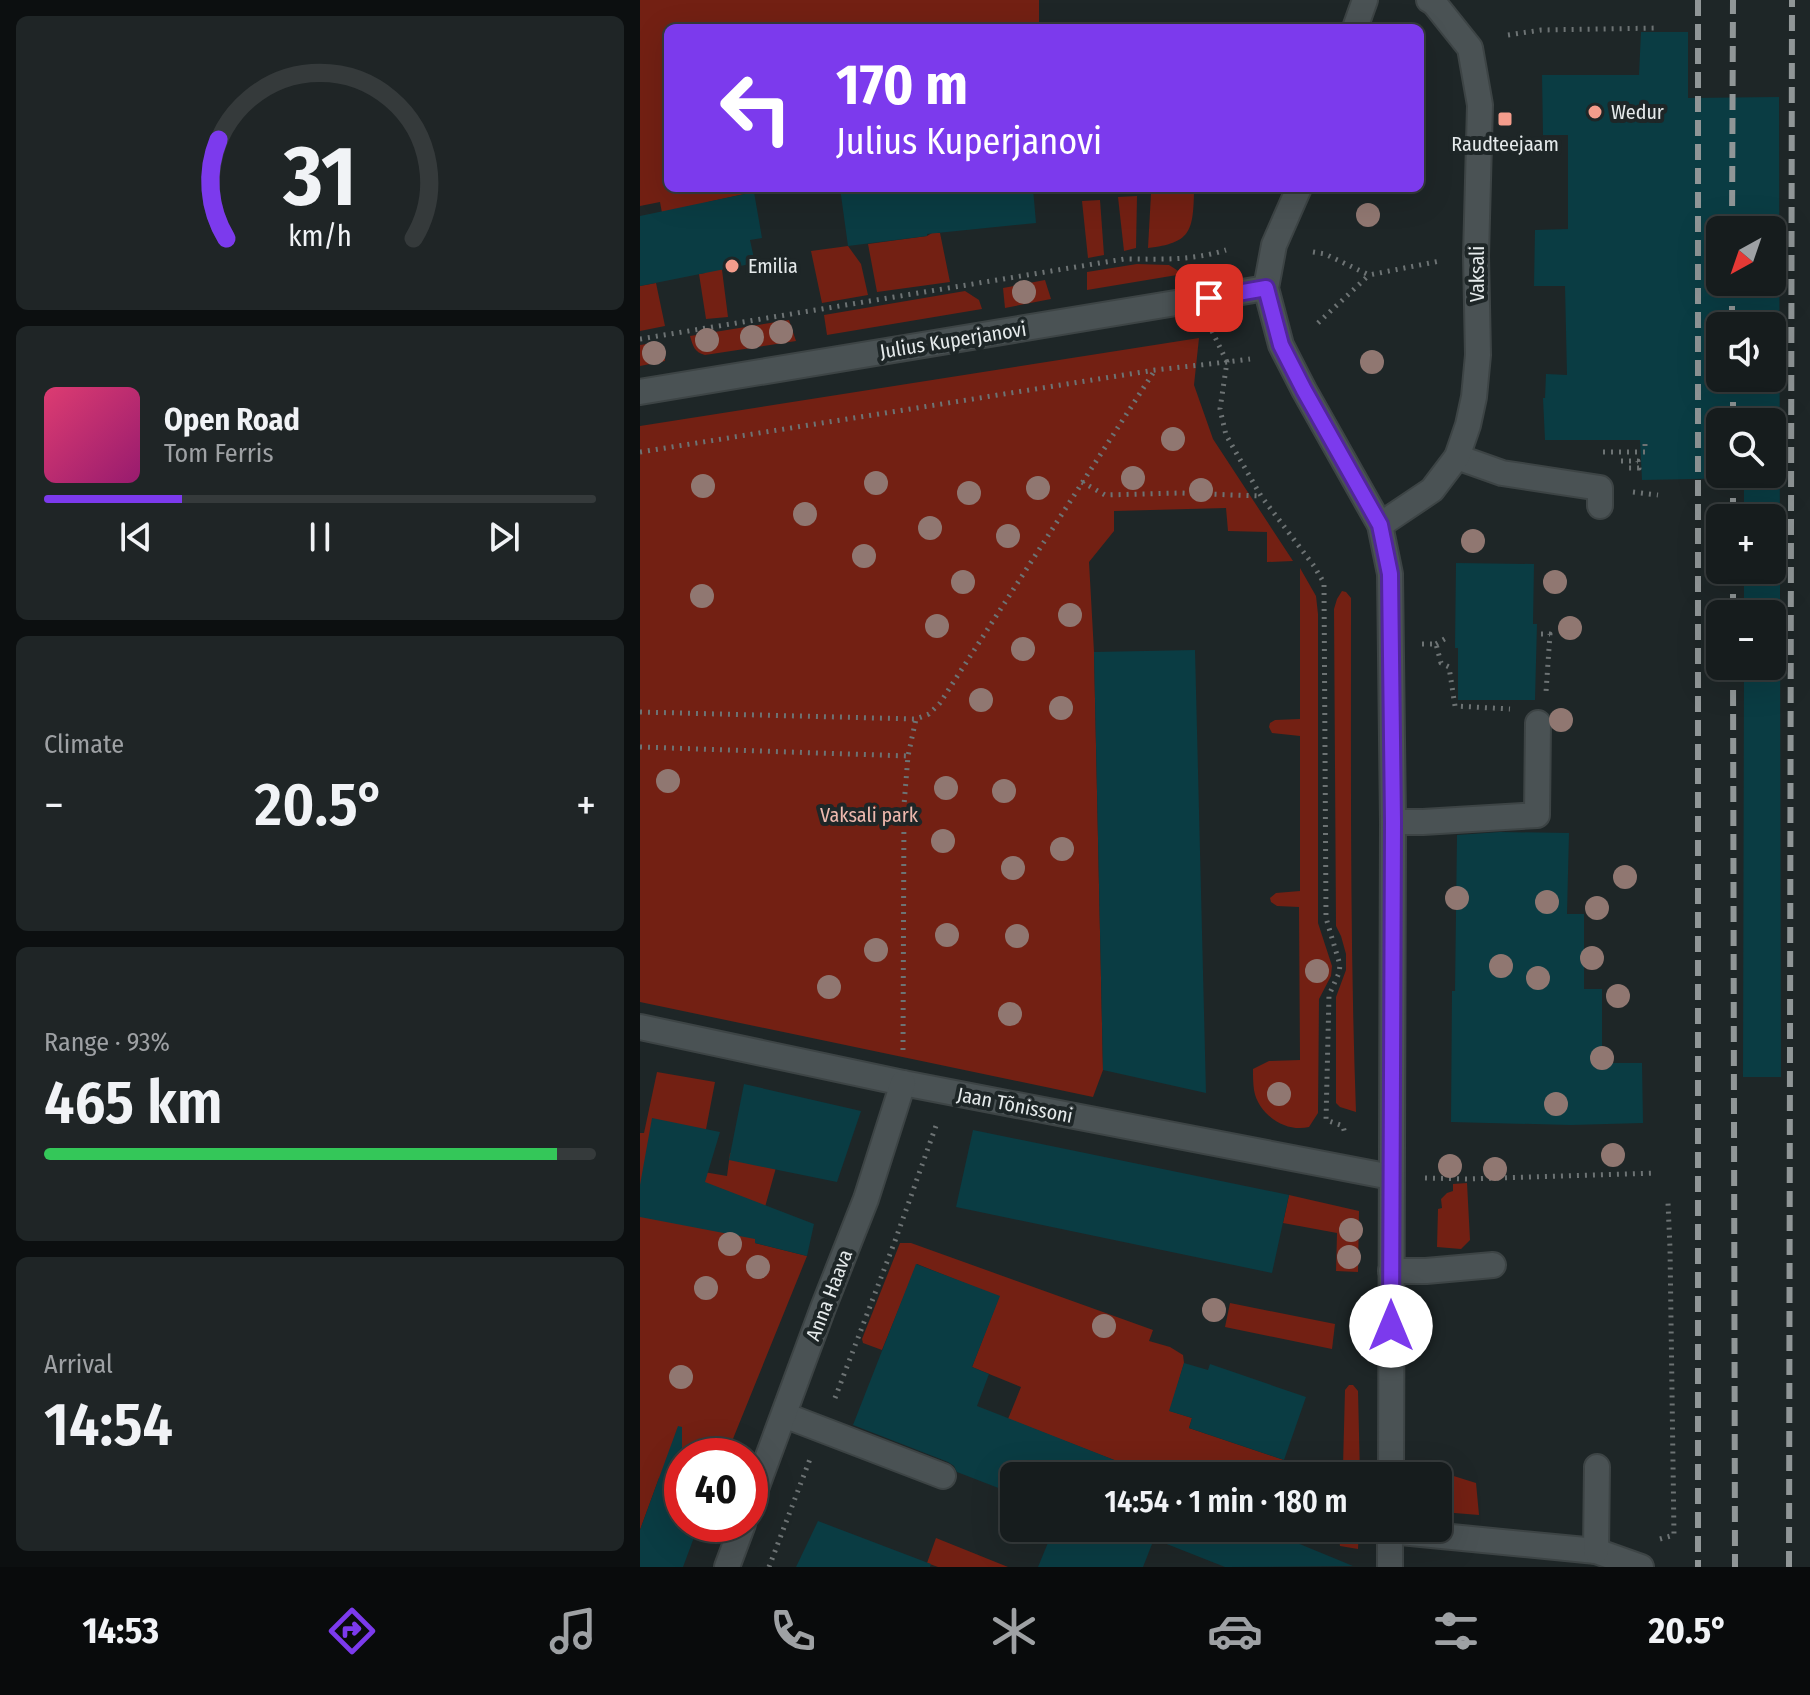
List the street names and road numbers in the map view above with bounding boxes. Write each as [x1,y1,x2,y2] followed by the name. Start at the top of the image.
[1465,246,1489,302] street label: Vaksali
[878,317,1028,363] street label: Julius Kuperjanovi
[955,1082,1075,1128] street label: Jaan Tõnissoni
[801,1246,857,1344] street label: Anna Haava

